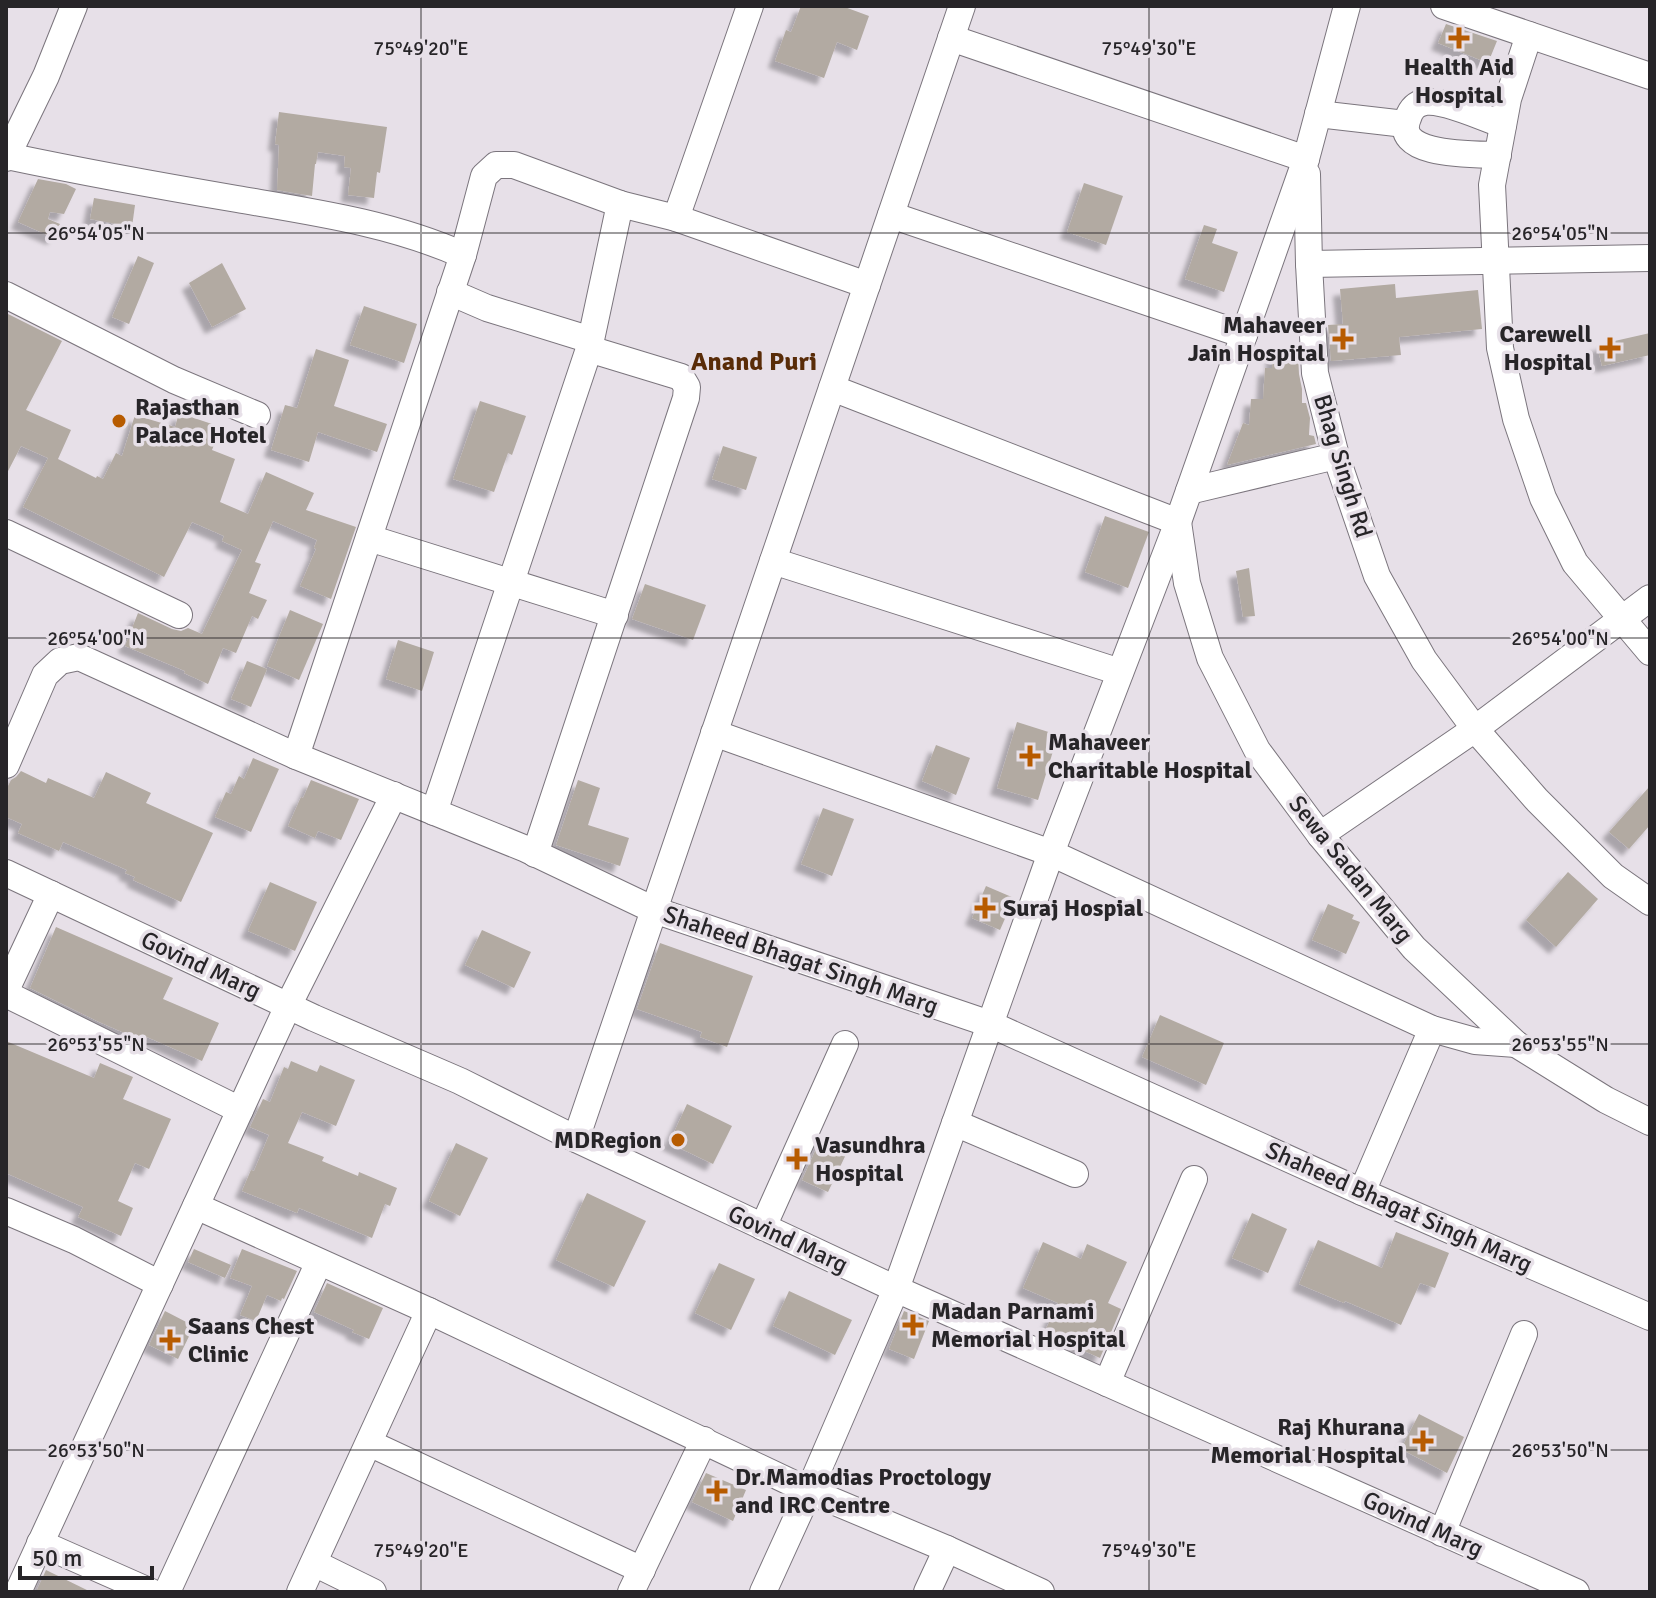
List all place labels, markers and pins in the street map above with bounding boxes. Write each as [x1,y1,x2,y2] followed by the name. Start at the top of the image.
[1448,27,1470,49] marker: Health Aid Hospital
[1404,52,1514,110] place label: Health Aid Hospital
[1188,310,1325,368] place label: Mahaveer Jain Hospital
[1499,319,1592,377] place label: Carewell Hospital
[1332,328,1354,350] marker: Mahaveer Jain Hospital
[1599,337,1621,359] marker: Carewell Hospital
[135,392,267,450] place label: Rajasthan Palace Hotel
[110,412,128,430] marker: Rajasthan Palace Hotel
[1048,727,1252,785] place label: Mahaveer Charitable Hospital
[1019,745,1041,767] marker: Mahaveer Charitable Hospital
[1003,893,1144,923] place label: Suraj Hospial
[974,897,996,919] marker: Suraj Hospial
[554,1125,662,1155] place label: MDRegion
[815,1130,926,1188] place label: Vasundhra Hospital
[669,1131,687,1149] marker: MDRegion
[786,1148,808,1170] marker: Vasundhra Hospital
[931,1296,1126,1354] place label: Madan Parnami Memorial Hospital
[188,1311,314,1369] place label: Saans Chest Clinic
[902,1314,924,1336] marker: Madan Parnami Memorial Hospital
[159,1329,181,1351] marker: Saans Chest Clinic
[1211,1412,1405,1470] place label: Raj Khurana Memorial Hospital
[1412,1430,1434,1452] marker: Raj Khurana Memorial Hospital
[735,1462,991,1520] place label: Dr.Mamodias Proctology and IRC Centre
[706,1480,728,1502] marker: Dr.Mamodias Proctology and IRC Centre

